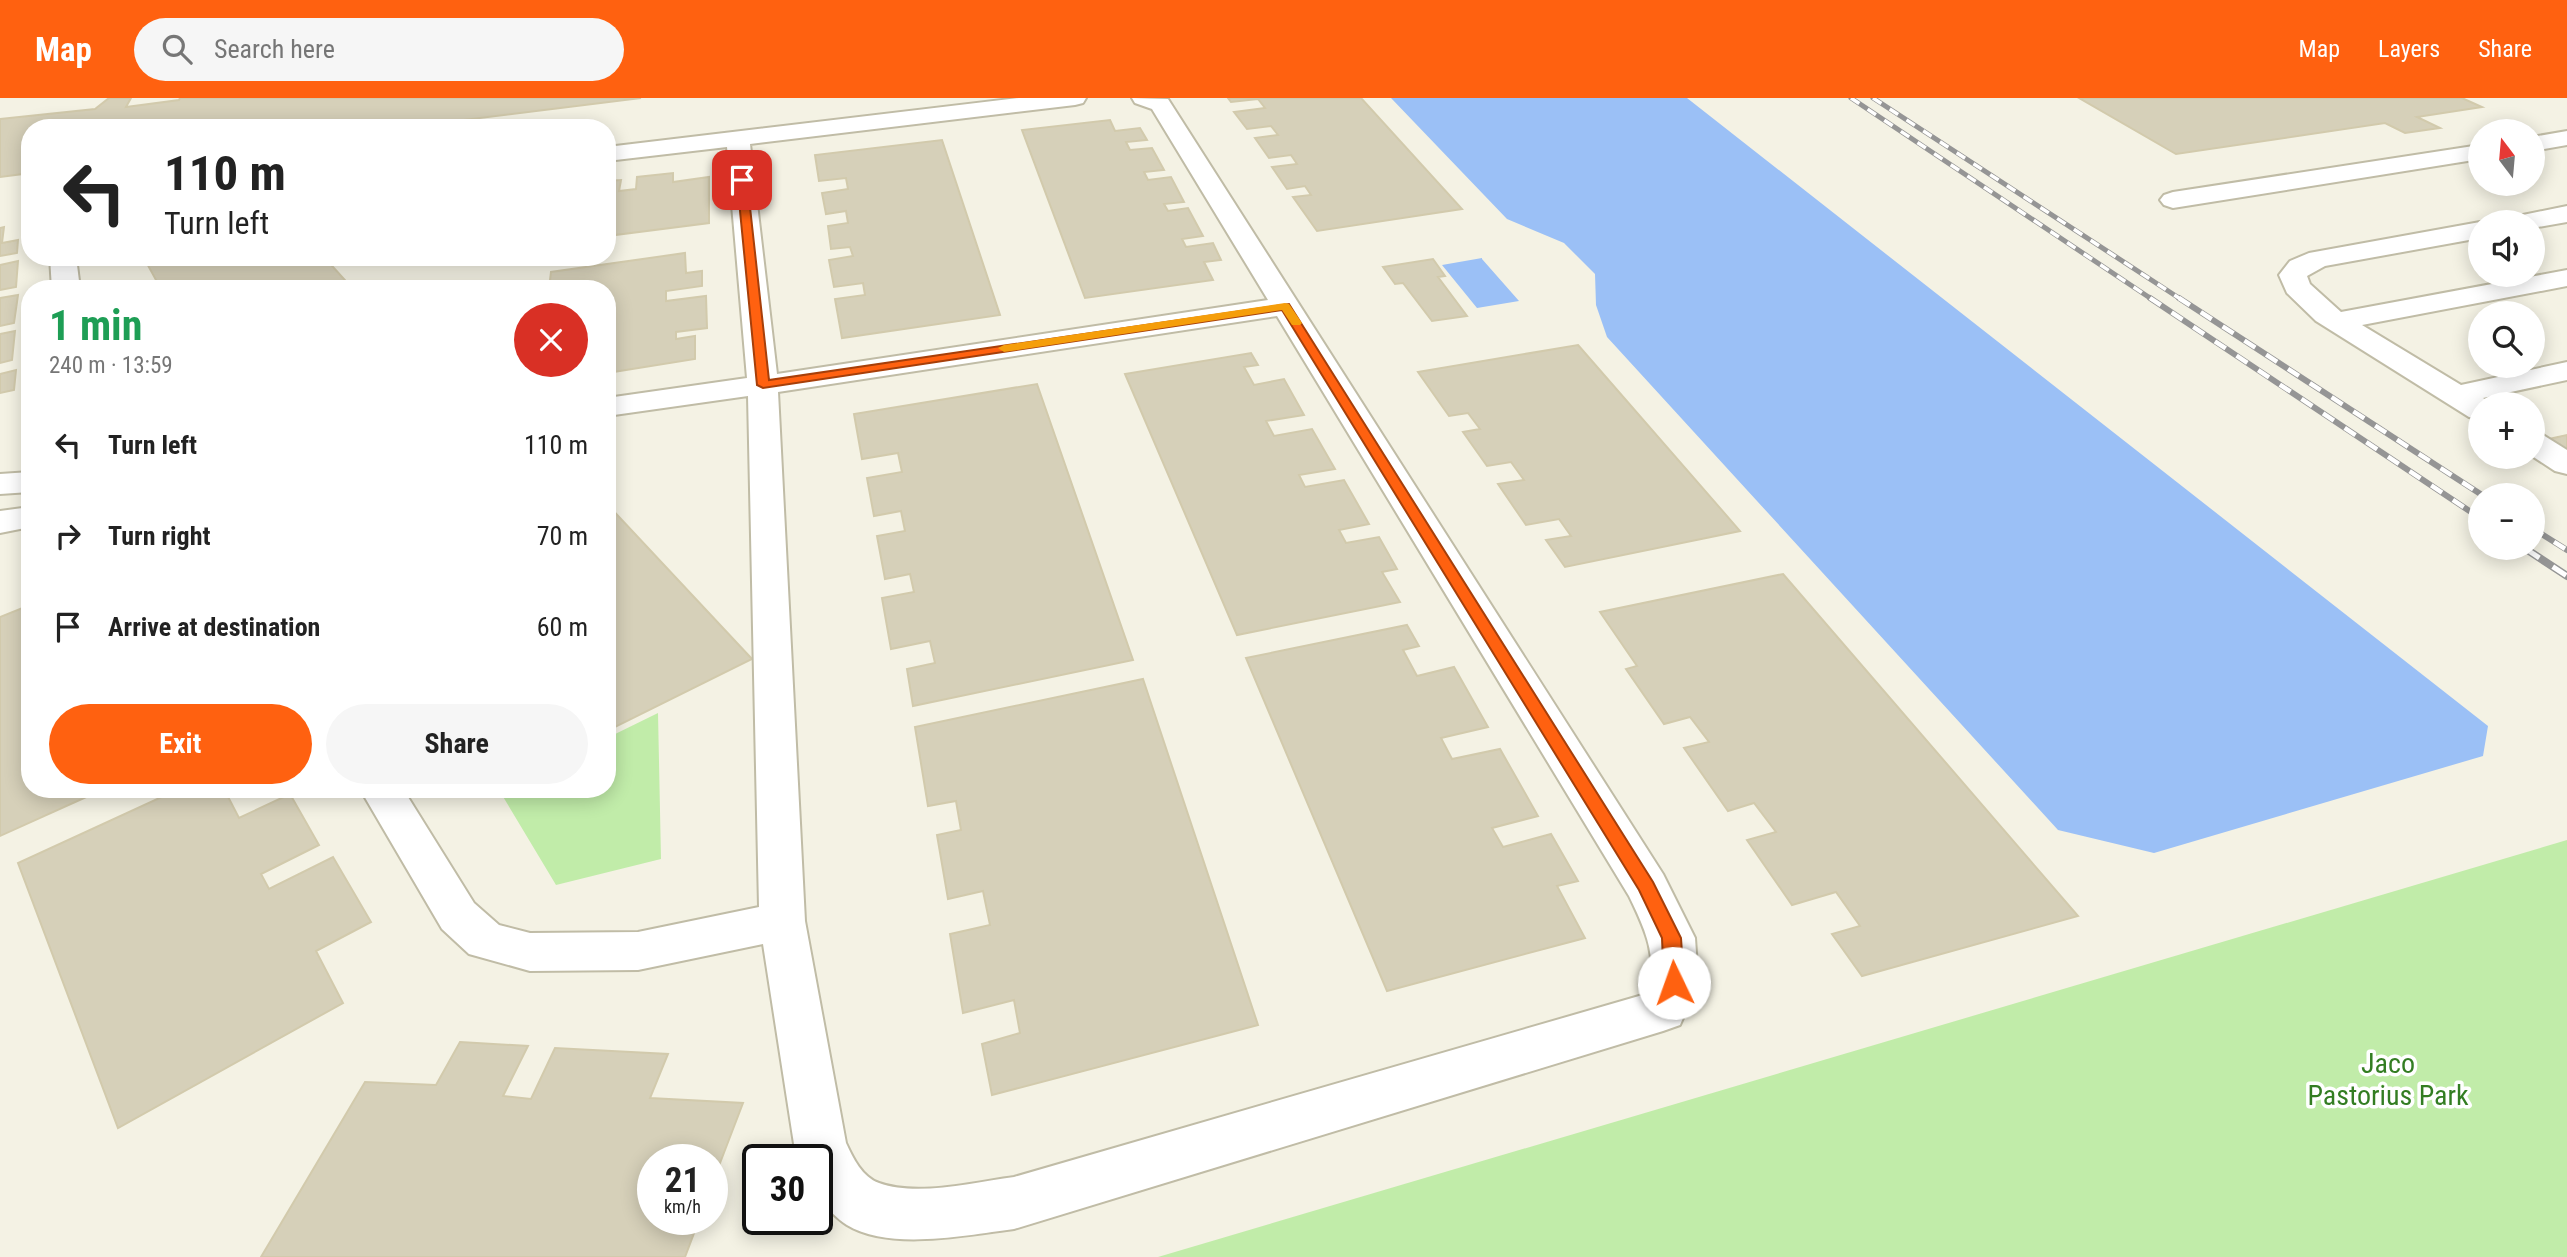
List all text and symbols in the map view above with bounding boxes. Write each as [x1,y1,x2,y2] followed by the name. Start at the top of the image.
[134,18,624,81] search box
[35,30,92,69] text: Map
[158,30,196,68] icon: search
[214,34,335,64] text: Search here
[2299,35,2340,63] text: Map
[2378,35,2440,63] text: Layers
[2478,35,2532,63] text: Share
[2468,119,2544,196] north arrow
[2468,119,2545,560] map controls
[164,145,286,202] text: 110 m
[49,147,140,238] icon: left
[712,150,772,210] pin
[723,161,761,199] icon: arrive
[164,204,269,242] text: Turn left
[2468,210,2545,287] button: sound
[49,301,142,350] text: 1 min
[2468,301,2545,378] button: search
[514,303,588,377] button: close
[49,352,173,379] text: 240 m · 13:59
[2468,392,2545,469] button: +
[49,426,87,464] icon: left
[108,430,197,460] text: Turn left
[524,430,588,460] text: 110 m
[2468,483,2545,560] button: −
[49,517,87,555] icon: right
[108,521,210,551] text: Turn right
[537,521,588,551] text: 70 m
[49,608,87,646] icon: arrive
[108,612,320,642] text: Arrive at destination
[537,612,588,642] text: 60 m
[49,704,312,784] button: Exit
[326,704,588,784] button: Share
[1637,946,1711,1020] position arrow
[2307,1047,2469,1112] park label: Jaco Pastorius Park
[742,1144,833,1235] speed limit sign: 30
[665,1160,700,1201] text: 21
[664,1196,701,1217] text: km/h

